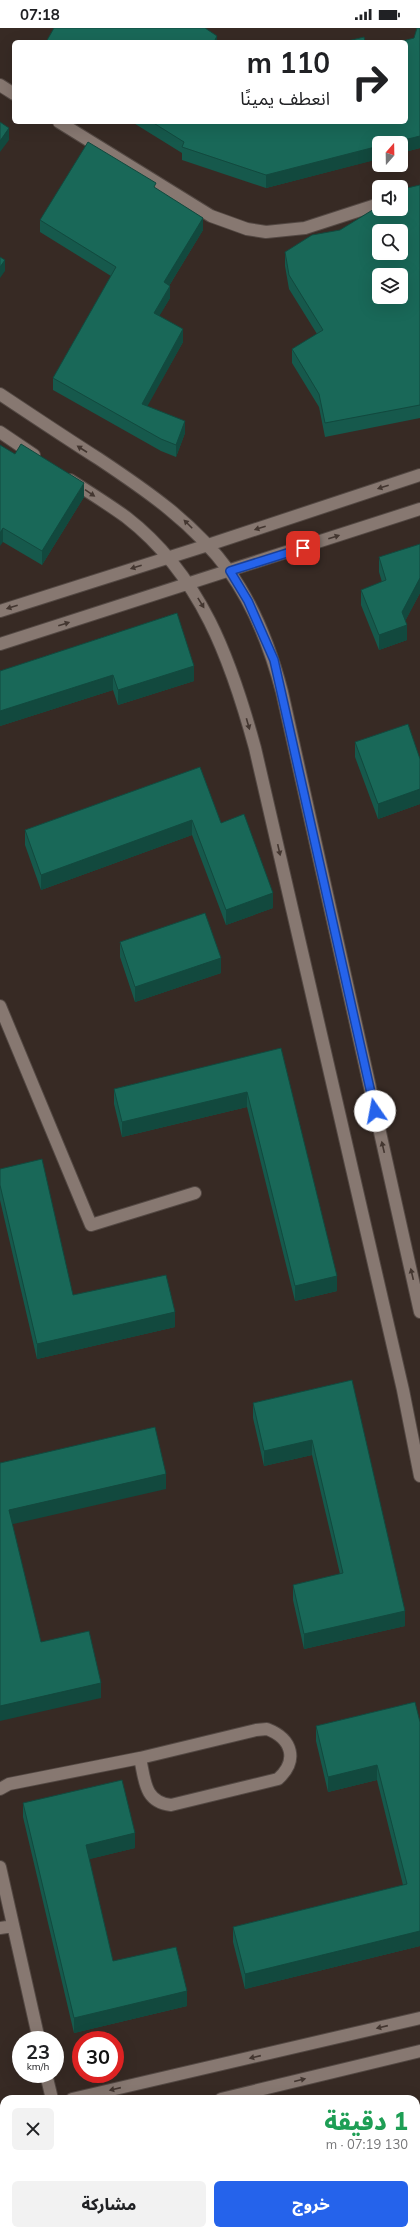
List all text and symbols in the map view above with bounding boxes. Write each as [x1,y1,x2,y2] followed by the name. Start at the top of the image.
[20,5,60,24] text: 07:18
[247,45,330,80] text: 110 m
[344,56,396,108] icon: right
[240,87,330,110] text: انعطف يمينًا
[372,136,408,172] north arrow
[372,136,408,304] map controls
[372,180,408,216] button: sound
[372,224,408,260] button: search
[372,268,408,304] button: layers
[76,445,88,452] one-way arrow
[377,484,389,490] one-way arrow
[85,489,95,497] one-way arrow
[183,519,193,529] one-way arrow
[253,525,265,531] one-way arrow
[286,531,320,565] pin
[329,534,341,540] one-way arrow
[292,537,314,559] icon: arrive
[129,564,141,570] one-way arrow
[197,598,205,608] one-way arrow
[6,604,18,610] one-way arrow
[58,621,70,627] one-way arrow
[246,718,252,730] one-way arrow
[276,844,282,856] one-way arrow
[354,1090,396,1132] position arrow
[380,1141,386,1153] one-way arrow
[408,1268,414,1280] one-way arrow
[376,2025,388,2031] one-way arrow
[72,2031,124,2083] speed limit sign: 30
[26,2039,50,2064] text: 23
[249,2054,262,2060] one-way arrow
[27,2060,49,2073] text: km/h
[294,2077,306,2083] one-way arrow
[109,2086,121,2092] one-way arrow
[324,2106,408,2136] text: 1 دقيقة
[12,2108,54,2150] button: close
[326,2136,408,2152] text: 130 m · 07:19
[12,2181,206,2227] button: مشاركة
[214,2181,408,2227] button: خروج

